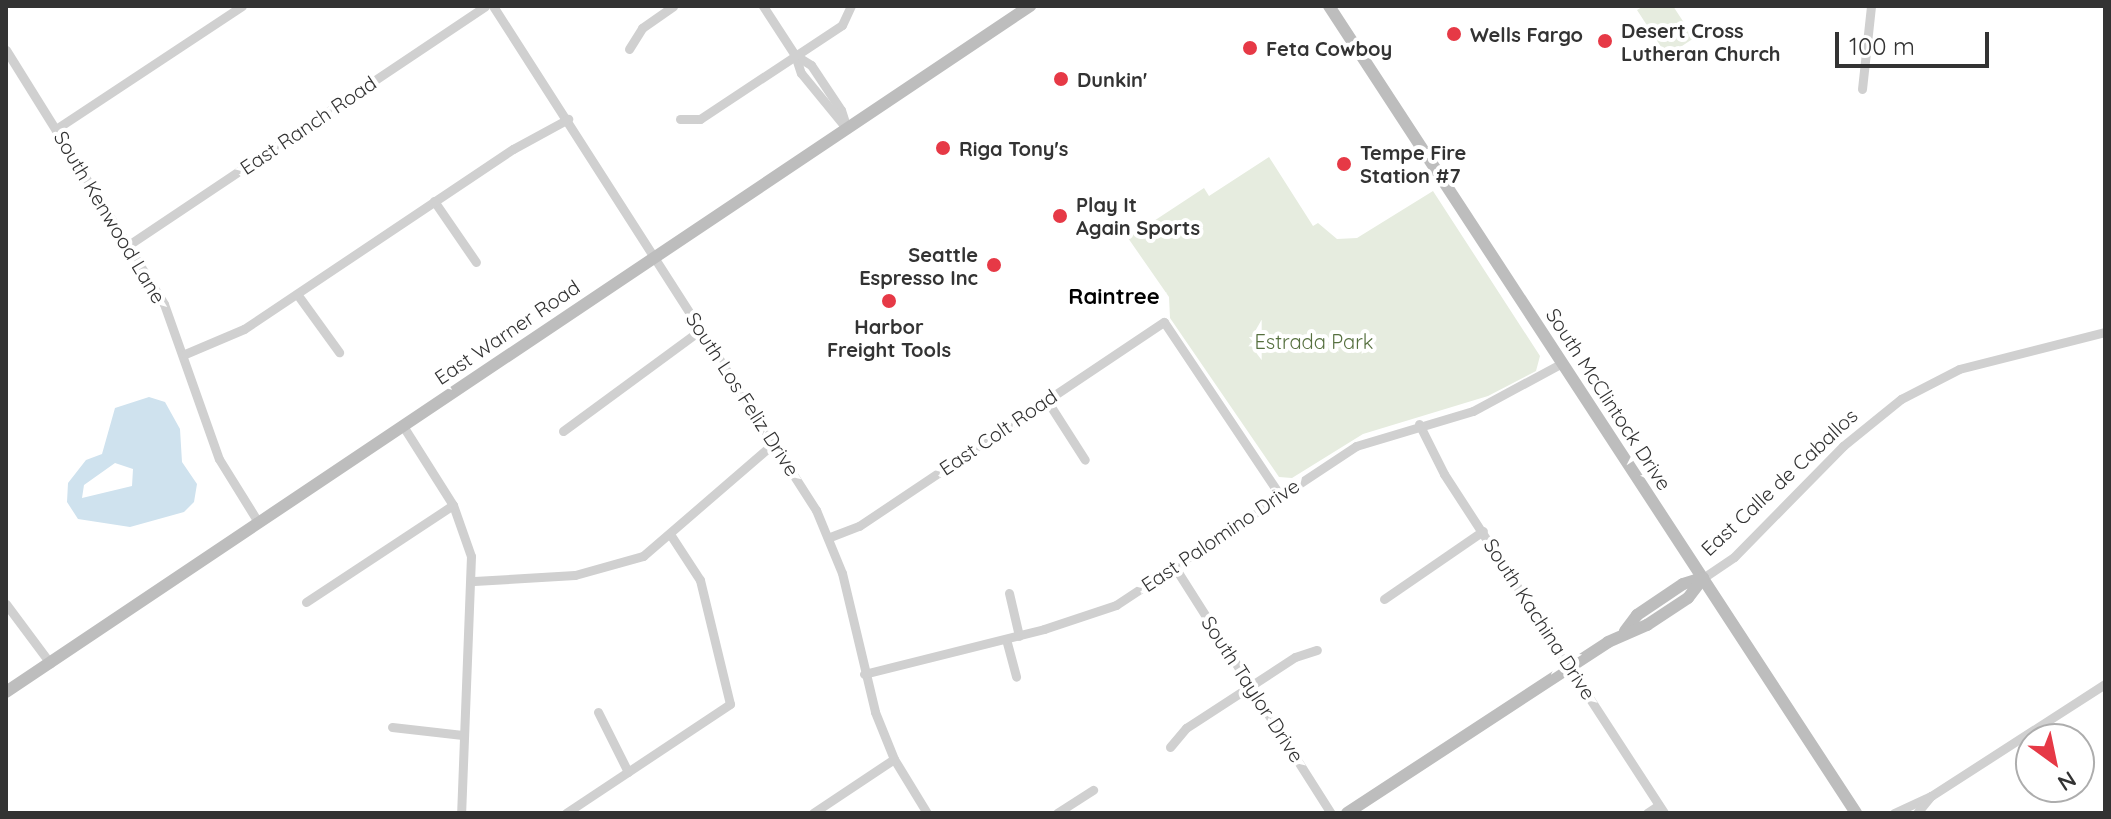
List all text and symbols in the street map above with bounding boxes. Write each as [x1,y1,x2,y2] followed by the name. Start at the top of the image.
[1839,16,1993,66] scale bar
[1621,18,1781,65] place label: Desert Cross Lutheran Church
[1470,22,1583,46] place label: Wells Fargo
[1445,25,1463,43] marker: Wells Fargo
[1849,31,1915,61] text: 100 m
[1596,32,1614,50] marker: Desert Cross Lutheran Church
[1266,36,1392,60] place label: Feta Cowboy
[1241,39,1259,57] marker: Feta Cowboy
[1077,67,1147,91] place label: Dunkin'
[1052,70,1070,88] marker: Dunkin'
[235,71,381,179] street label: East Ranch Road
[49,127,171,307] street label: South Kenwood Lane
[959,136,1068,160] place label: Riga Tony's
[934,139,952,157] marker: Riga Tony's
[1360,140,1466,187] place label: Tempe Fire Station #7
[1335,155,1353,173] marker: Tempe Fire Station #7
[1076,192,1200,239] place label: Play It Again Sports
[1051,207,1069,225] marker: Play It Again Sports
[859,242,978,289] place label: Seattle Espresso Inc
[985,256,1003,274] marker: Seattle Espresso Inc
[430,275,584,389] street label: East Warner Road
[1068,284,1160,310] district label: Raintree
[880,292,898,310] marker: Harbor Freight Tools
[1541,304,1677,494] street label: South McClintock Drive
[681,308,805,480] street label: South Los Feliz Drive
[827,314,951,361] place label: Harbor Freight Tools
[1254,329,1374,353] park label: Estrada Park
[935,384,1061,480] street label: East Colt Road
[1696,403,1862,561] street label: East Calle de Caballos
[1136,473,1304,597] street label: East Palomino Drive
[1479,534,1601,704] street label: South Kachina Drive
[1197,611,1309,767] street label: South Taylor Drive
[2015,723,2095,803] north arrow
[2053,765,2081,798] text: N

